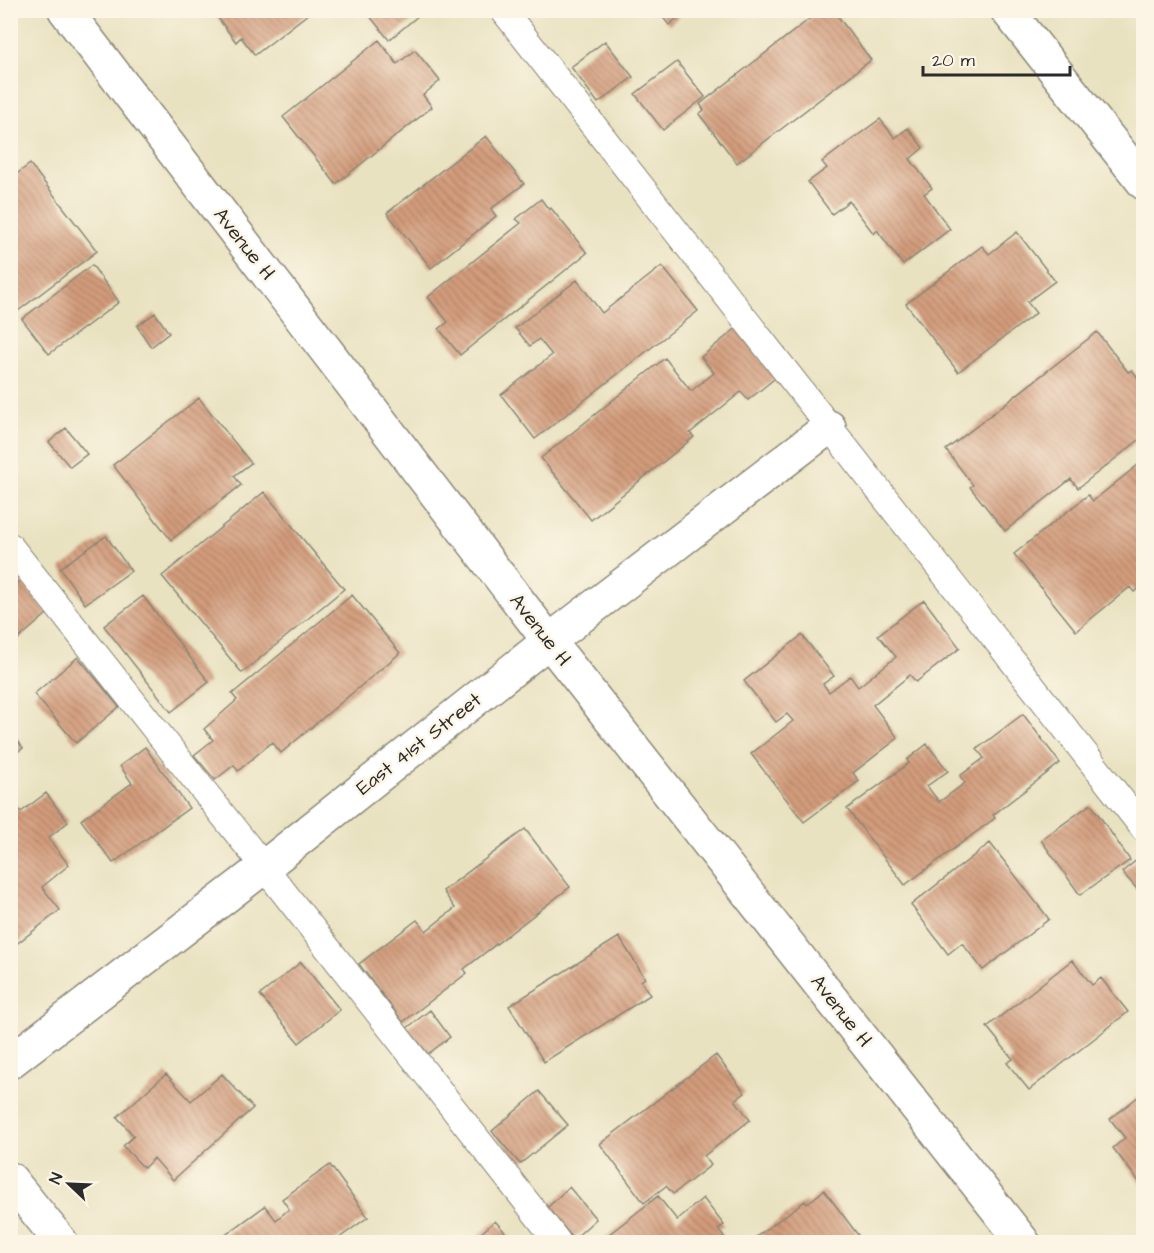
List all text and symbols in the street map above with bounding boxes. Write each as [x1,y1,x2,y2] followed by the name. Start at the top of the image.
[923,39,1070,77] scale bar
[932,48,975,73] text: 20 m
[207,202,281,286] street label: Avenue H
[503,588,577,672] street label: Avenue H
[350,686,488,802] street label: East 41st Street
[804,969,878,1053] street label: Avenue H
[39,1154,99,1214] north arrow
[44,1170,68,1187] text: N

